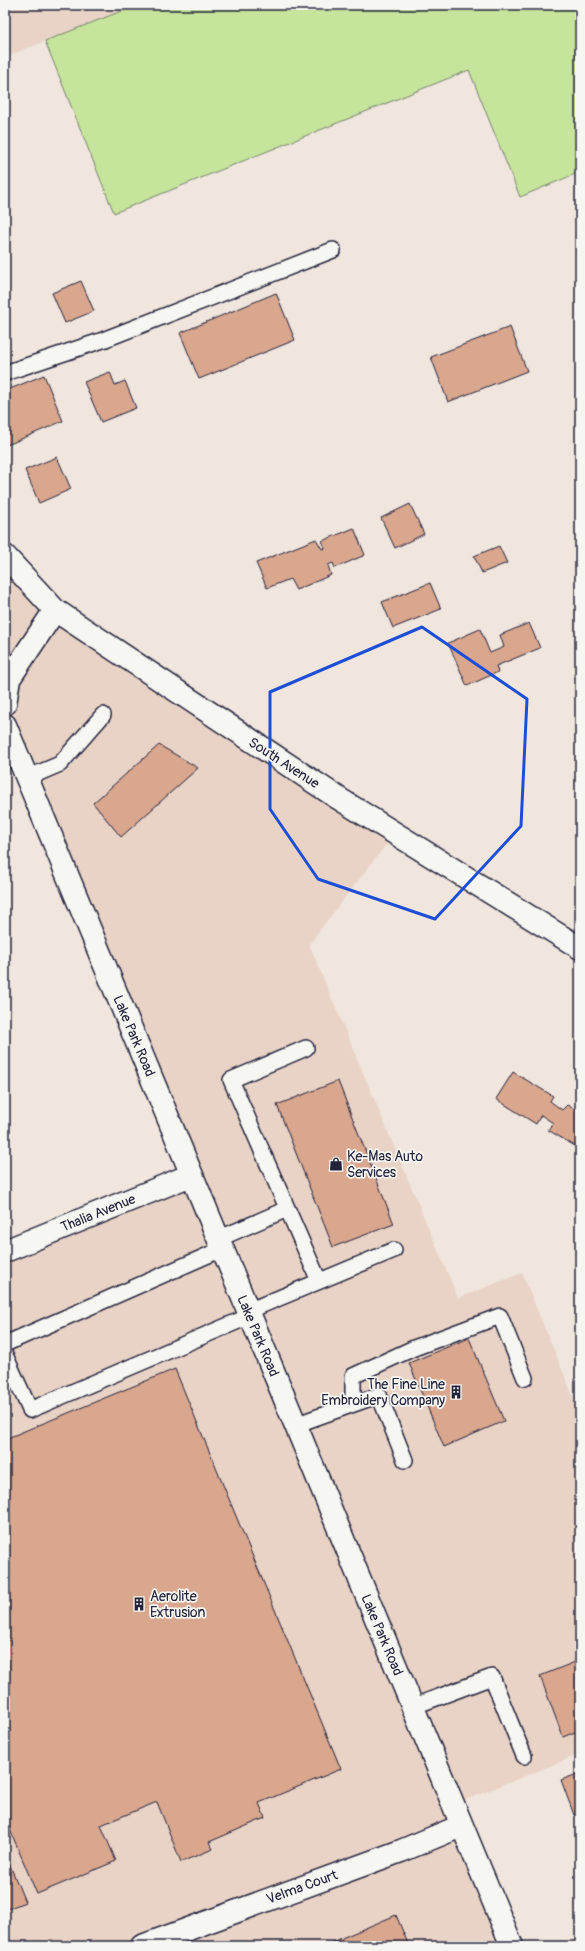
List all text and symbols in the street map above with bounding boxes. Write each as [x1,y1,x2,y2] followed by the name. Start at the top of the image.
[245,734,323,792] street label: South Avenue
[109,993,159,1079] street label: Lake Park Road
[347,1148,423,1181] place label: Ke-Mas Auto Services
[328,1156,344,1172] shop icon: Ke-Mas Auto Services
[58,1190,138,1236] street label: Thalia Avenue
[233,1293,283,1379] street label: Lake Park Road
[321,1376,445,1409] place label: The Fine Line Embroidery Company
[448,1384,464,1400] building icon: The Fine Line Embroidery Company
[150,1588,205,1621] place label: Aerolite Extrusion
[357,1592,407,1678] street label: Lake Park Road
[131,1596,147,1612] building icon: Aerolite Extrusion
[264,1866,340,1908] street label: Velma Court

